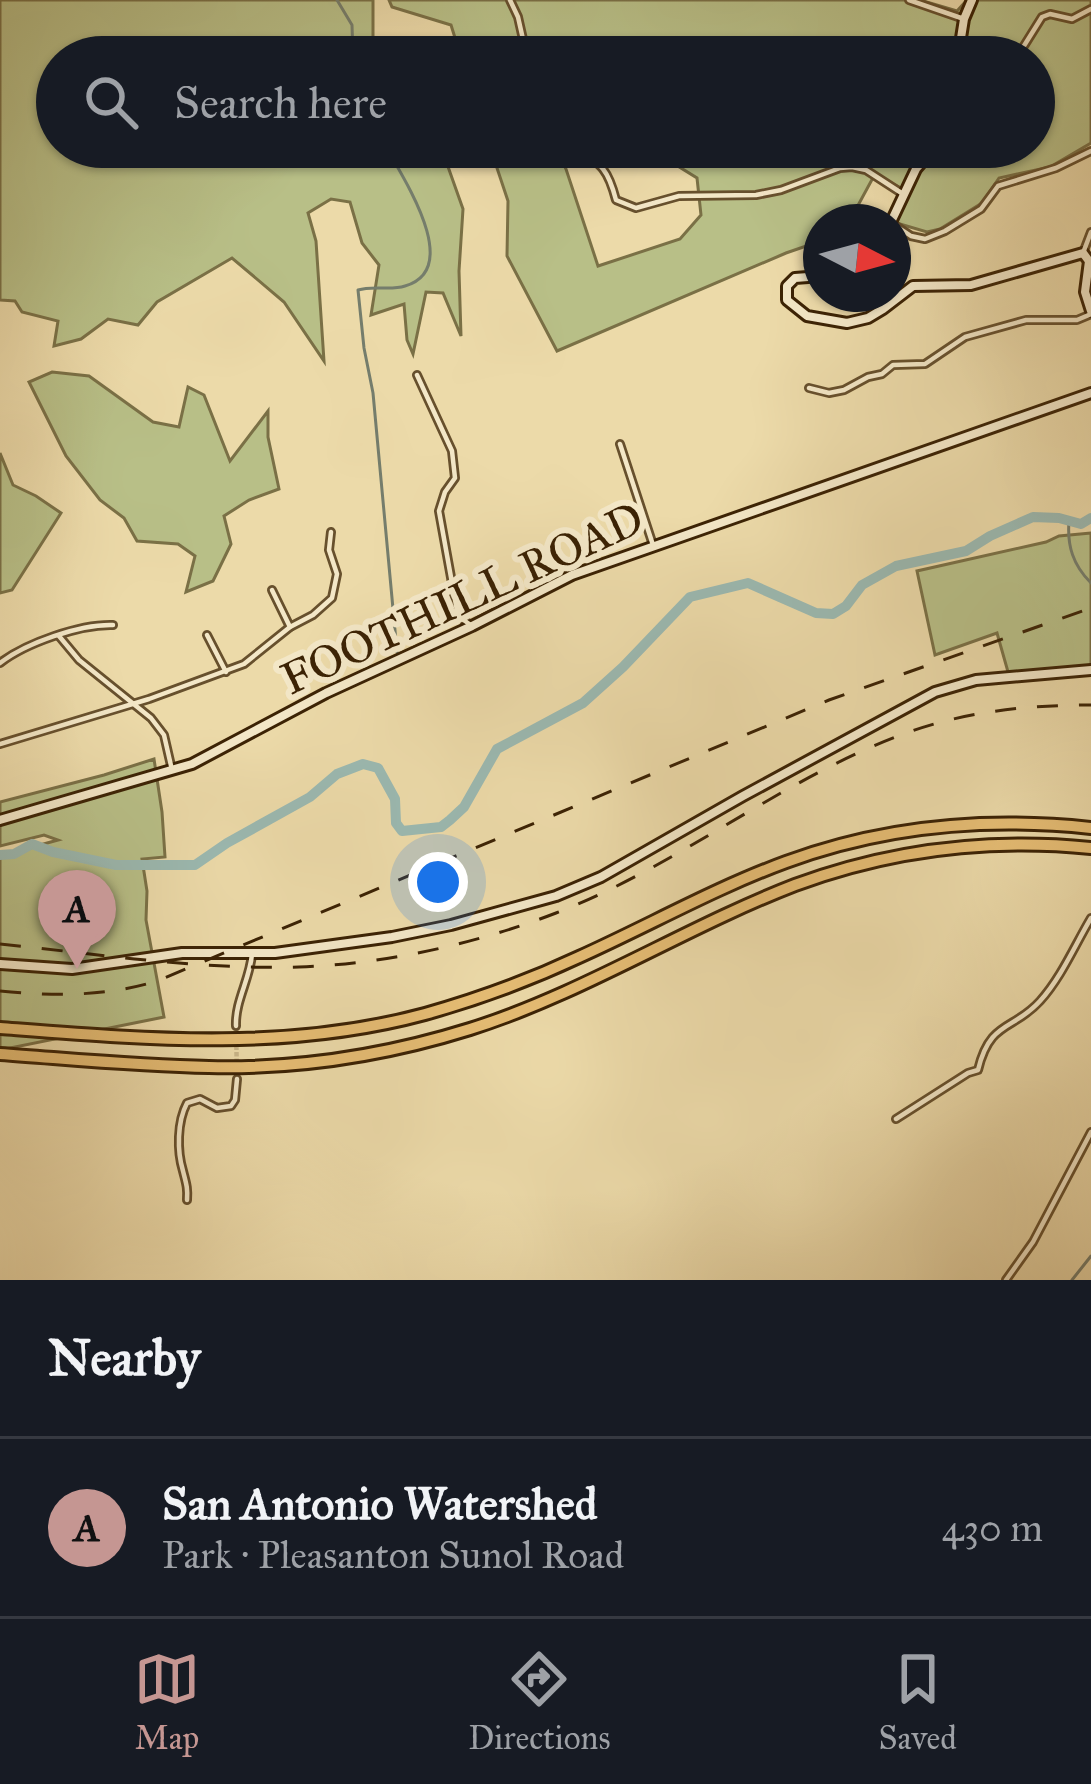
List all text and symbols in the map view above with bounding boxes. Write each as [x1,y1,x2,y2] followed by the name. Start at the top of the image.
[36,36,1055,168] search box
[78,69,144,135] icon: search
[174,75,387,130] text: Search here
[803,204,911,312] north arrow
[272,490,652,706] street label: FOOTHILL ROAD
[408,852,468,912] your location
[38,870,116,969] pin: A
[48,1327,200,1389] text: Nearby
[162,1476,597,1531] text: San Antonio Watershed
[74,1504,100,1552] text: A
[942,1504,1043,1552] text: 430 m
[162,1531,624,1579] text: Park · Pleasanton Sunol Road
[134,1646,200,1758] tab: Map
[468,1646,610,1758] tab: Directions
[879,1646,957,1758] tab: Saved

